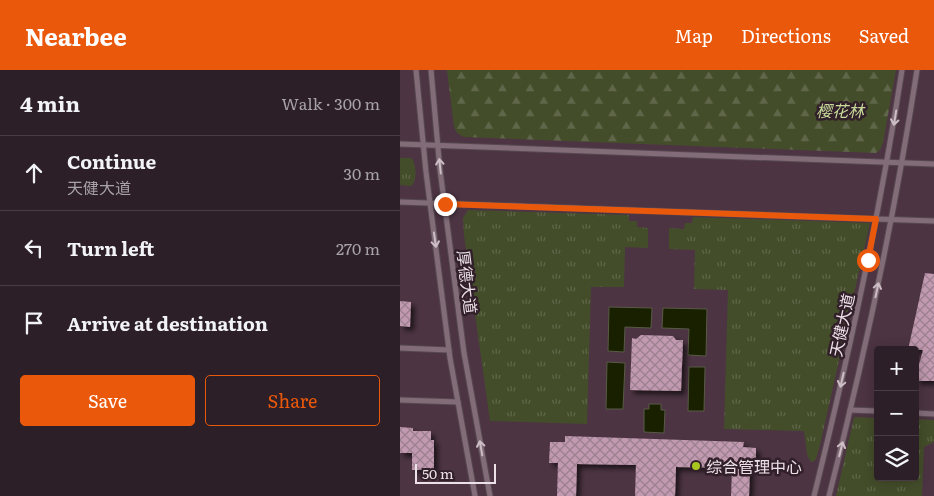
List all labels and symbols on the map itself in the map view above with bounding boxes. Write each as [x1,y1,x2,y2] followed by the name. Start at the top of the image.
[816,98,866,122] park label: 樱花林
[889,110,899,126] one-way arrow
[435,158,445,174] one-way arrow
[434,193,457,216] route end
[430,232,440,248] one-way arrow
[452,249,484,315] street label: 厚德大道
[857,249,880,272] route start
[873,283,882,299] one-way arrow
[823,291,859,359] street label: 天健大道
[837,372,846,388] one-way arrow
[475,440,485,456] one-way arrow
[837,441,846,457] one-way arrow
[706,454,802,478] place label: 综合管理中心
[690,460,702,472] marker: 综合管理中心
[415,461,496,484] scale bar

